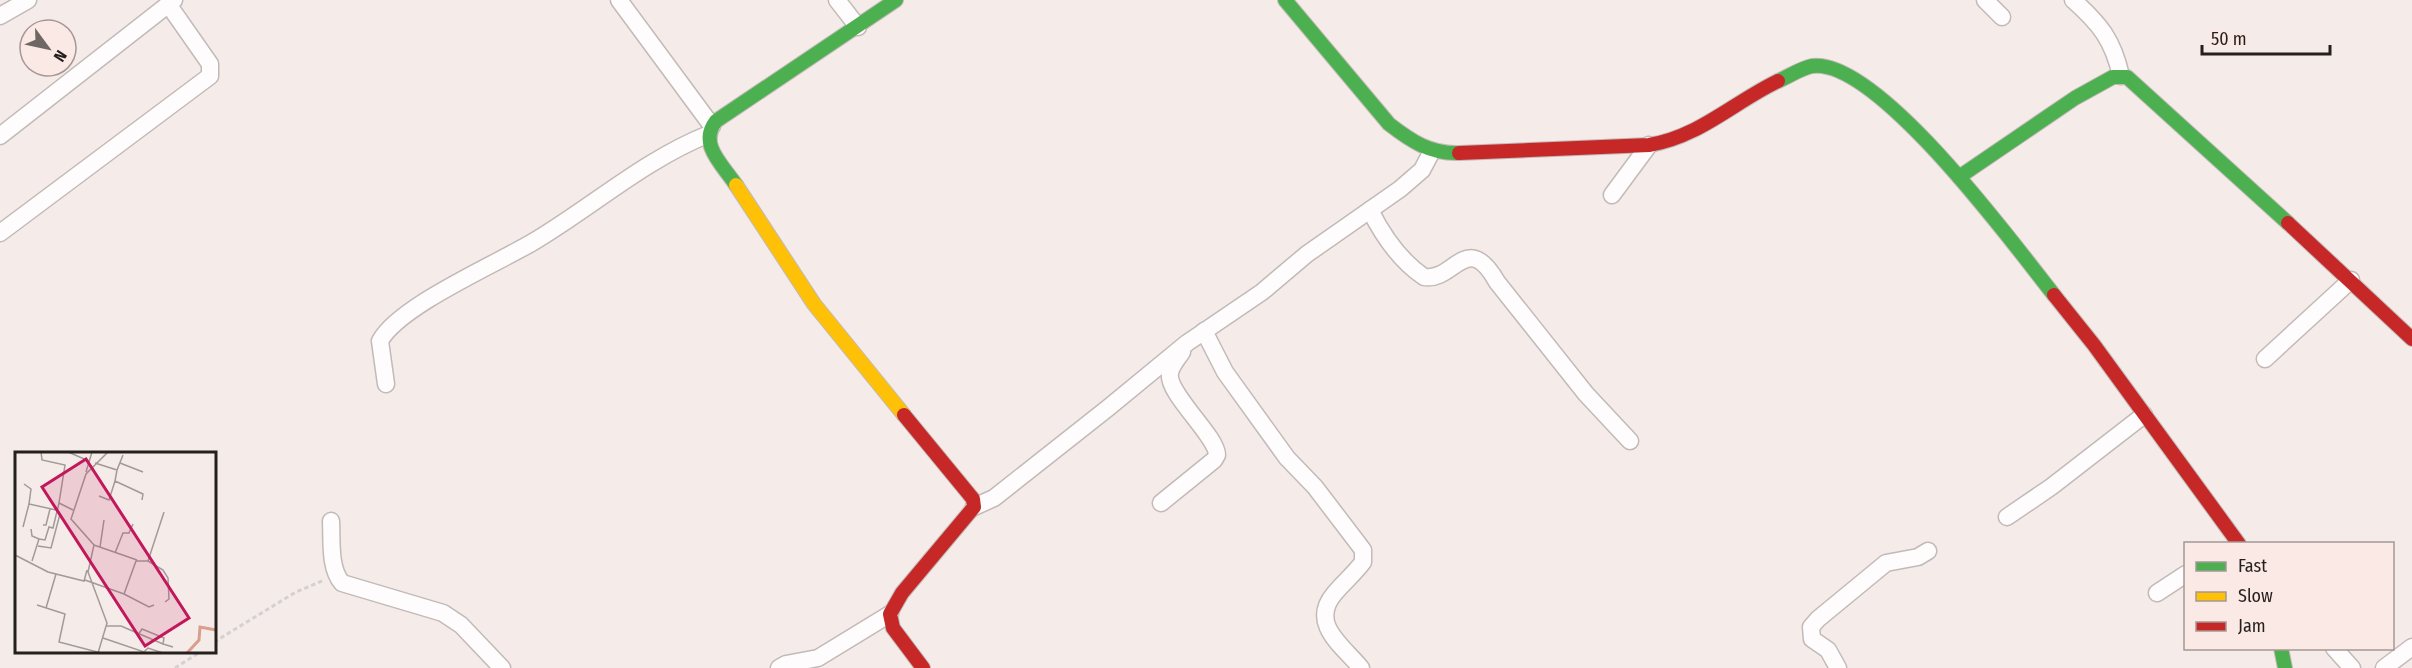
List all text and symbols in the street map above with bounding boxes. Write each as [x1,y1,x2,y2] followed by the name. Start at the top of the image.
[18,18,78,78] north arrow
[2202,18,2330,56] scale bar
[2211,28,2247,50] text: 50 m
[50,47,71,65] text: N
[15,452,216,653] inset map
[2184,542,2394,650] legend
[2238,555,2267,577] text: Fast
[2238,585,2273,607] text: Slow
[2238,615,2266,637] text: Jam

